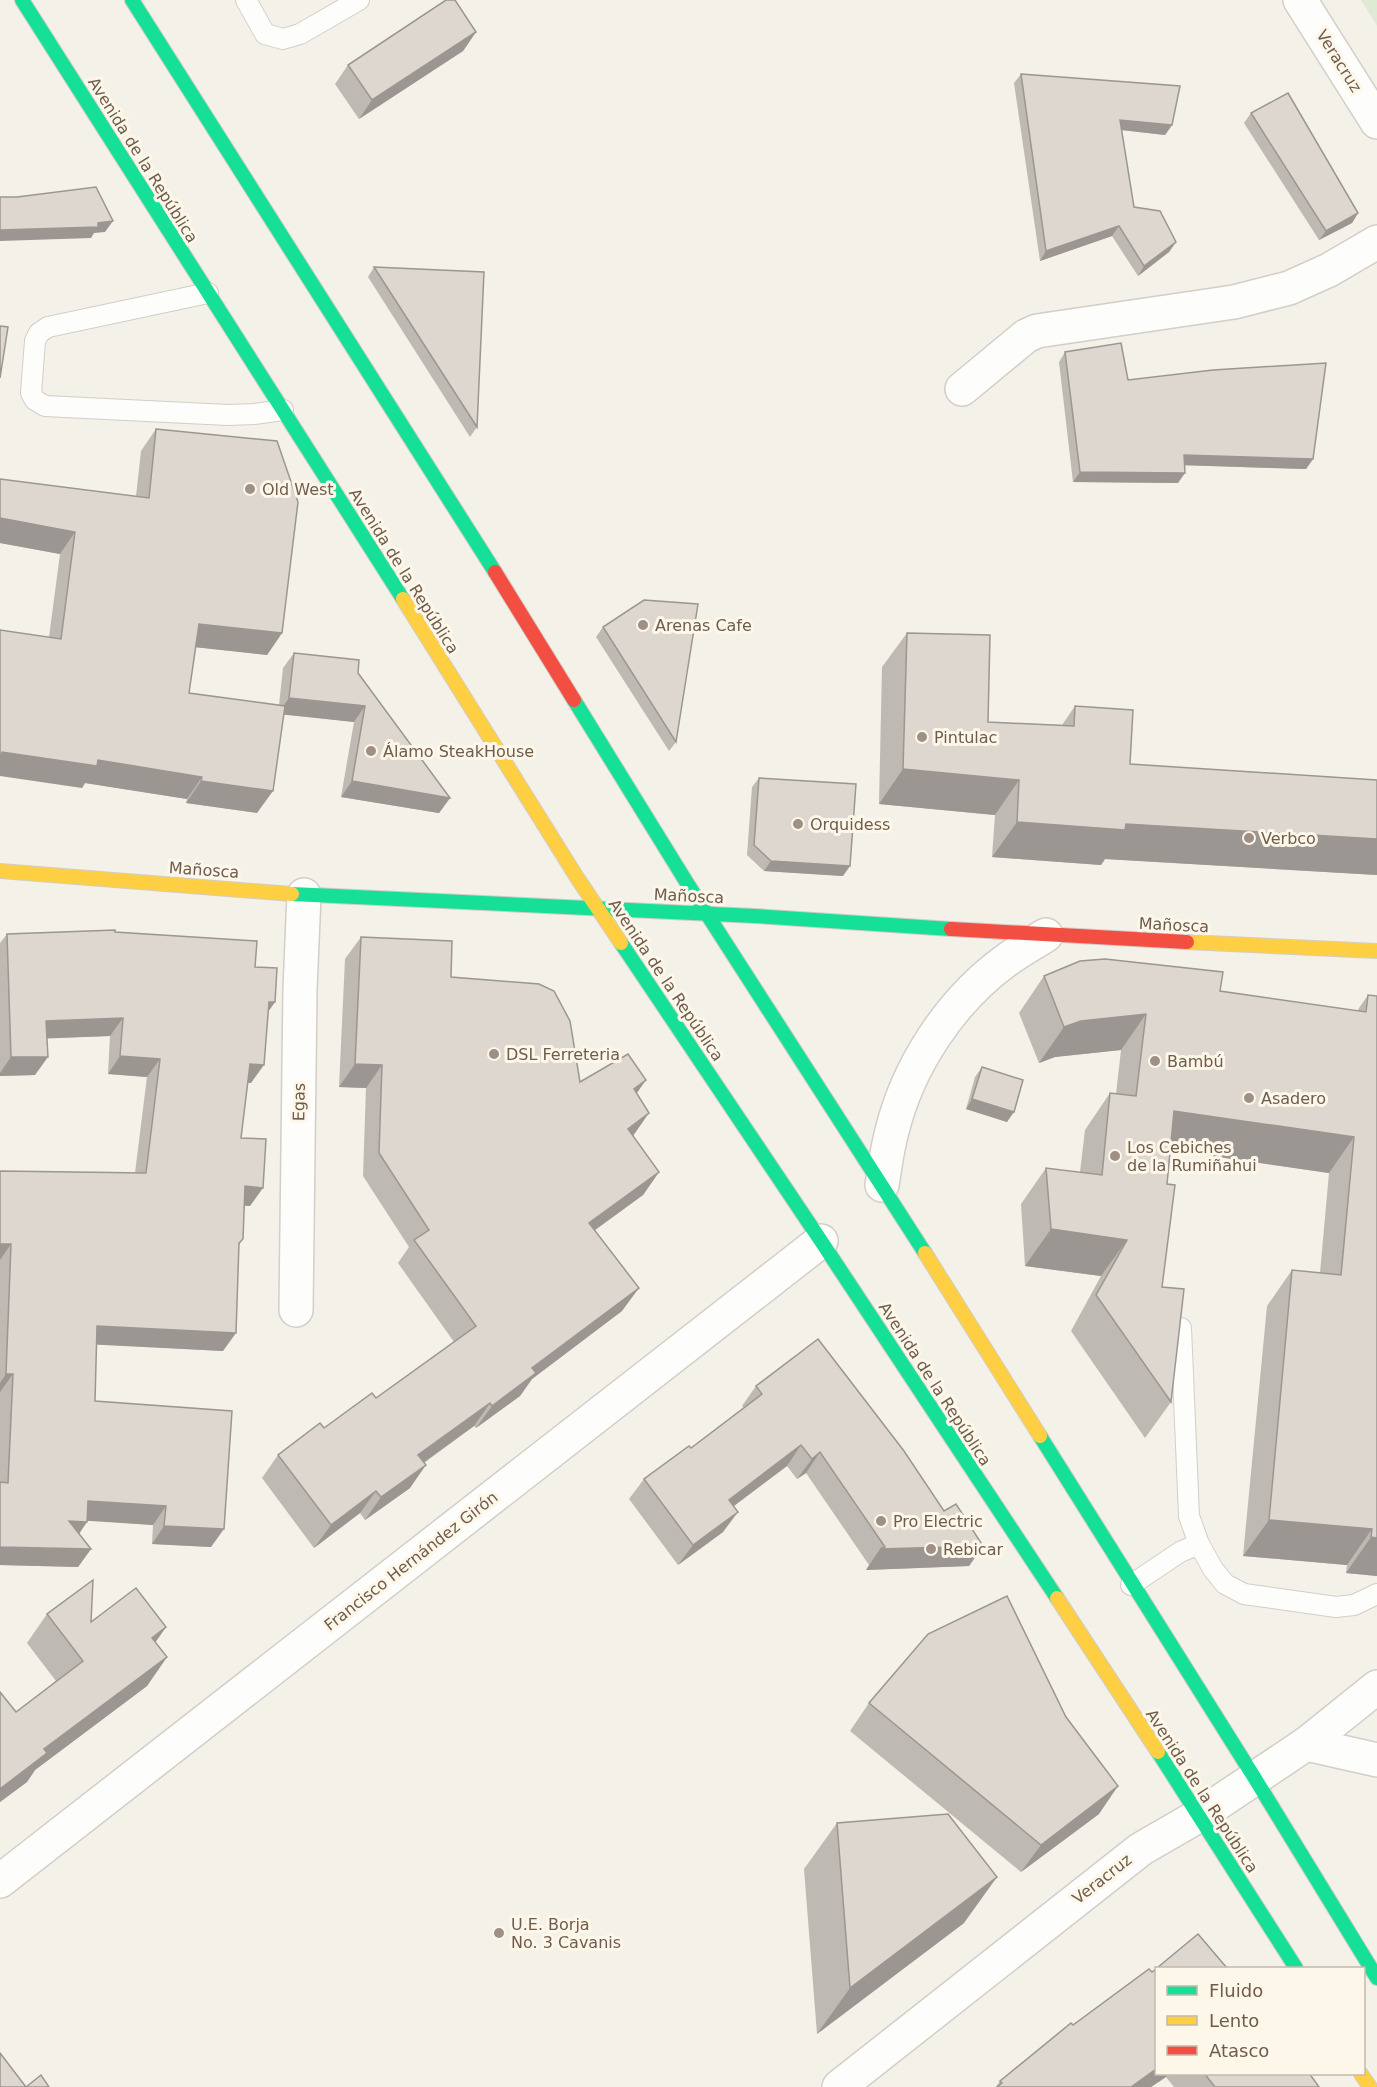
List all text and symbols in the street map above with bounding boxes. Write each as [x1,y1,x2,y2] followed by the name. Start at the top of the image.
[1312,26,1366,96] street label: Veracruz
[84,74,202,246] street label: Avenida de la República
[262,480,334,499] place label: Old West
[243,482,257,496] marker: Old West
[345,485,463,657] street label: Avenida de la República
[655,616,752,635] place label: Arenas Cafe
[636,618,650,632] marker: Arenas Cafe
[934,728,997,747] place label: Pintulac
[915,730,929,744] marker: Pintulac
[383,742,534,761] place label: Álamo SteakHouse
[364,744,378,758] marker: Álamo SteakHouse
[810,815,890,834] place label: Orquidess
[791,817,805,831] marker: Orquidess
[1261,829,1316,848] place label: Verbco
[1242,831,1256,845] marker: Verbco
[168,858,240,882] street label: Mañosca
[653,885,725,907] street label: Mañosca
[605,895,727,1065] street label: Avenida de la República
[1138,914,1210,936] street label: Mañosca
[506,1045,620,1064] place label: DSL Ferreteria
[487,1047,501,1061] marker: DSL Ferreteria
[1167,1052,1224,1071] place label: Bambú
[1148,1054,1162,1068] marker: Bambú
[289,1083,309,1121] street label: Egas
[1261,1089,1326,1108] place label: Asadero
[1242,1091,1256,1105] marker: Asadero
[1127,1138,1257,1175] place label: Los Cebiches de la Rumiñahui
[1108,1149,1122,1163] marker: Los Cebiches de la Rumiñahui
[875,1298,995,1470] street label: Avenida de la República
[321,1487,501,1635] street label: Francisco Hernández Girón
[893,1512,983,1531] place label: Pro Electric
[874,1514,888,1528] marker: Pro Electric
[943,1540,1003,1559] place label: Rebicar
[924,1542,938,1556] marker: Rebicar
[1142,1705,1262,1877] street label: Avenida de la República
[1069,1850,1135,1908] street label: Veracruz
[511,1915,621,1952] place label: U.E. Borja No. 3 Cavanis
[492,1926,506,1940] marker: U.E. Borja No. 3 Cavanis
[1155,1967,1365,2075] legend
[1209,1980,1263,2001] text: Fluido
[1209,2010,1259,2031] text: Lento
[1209,2040,1269,2061] text: Atasco

